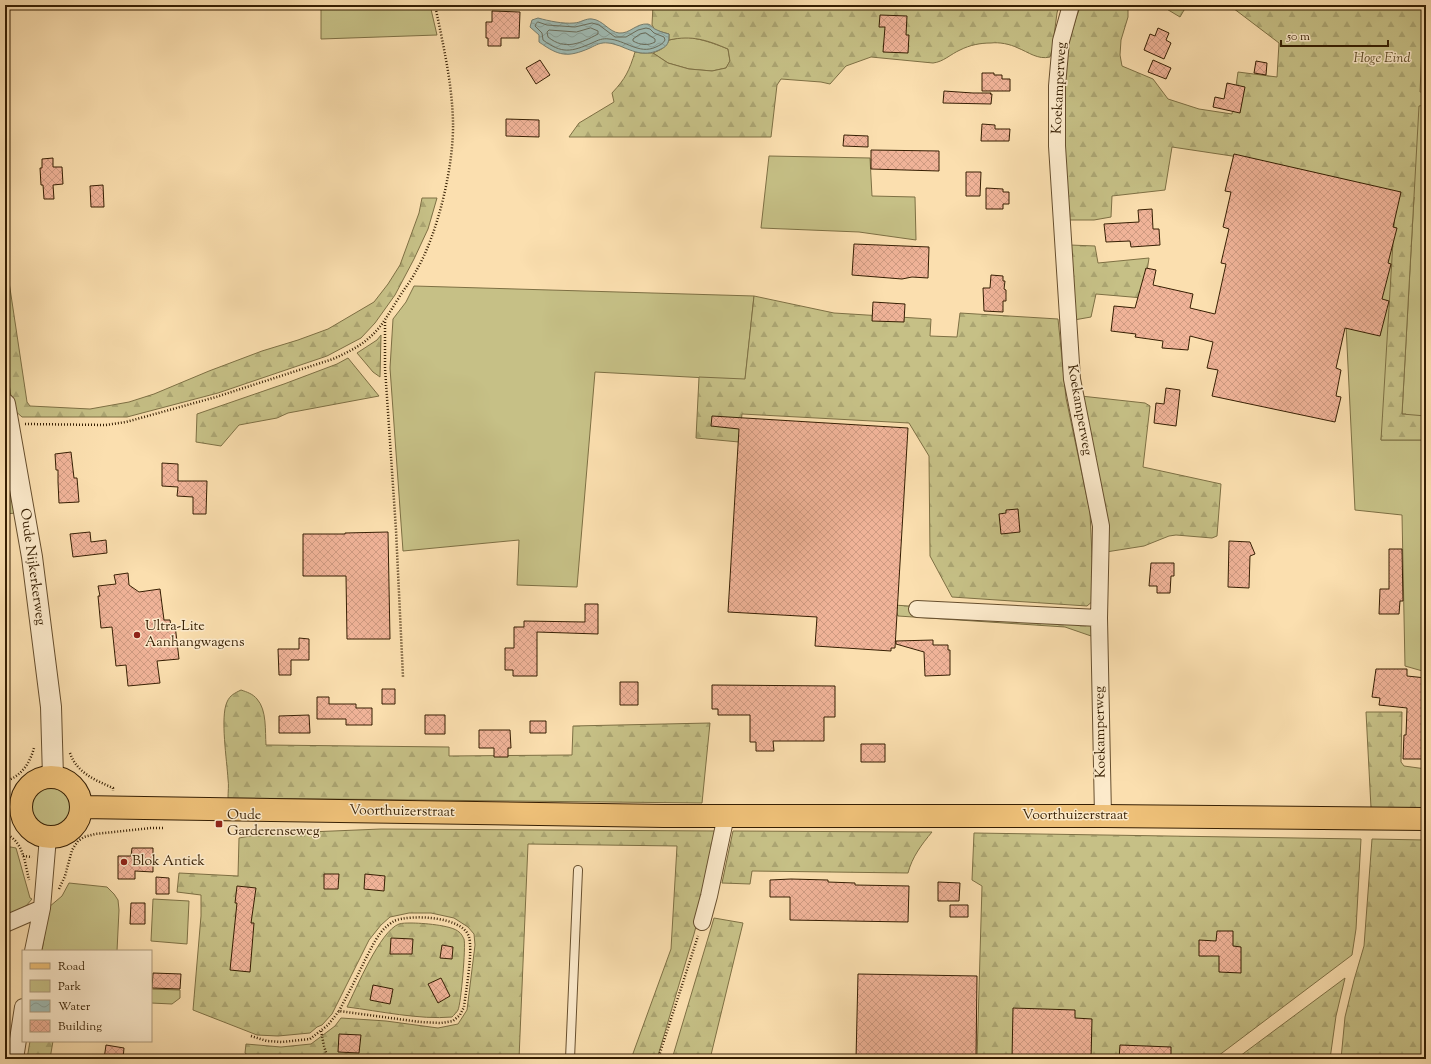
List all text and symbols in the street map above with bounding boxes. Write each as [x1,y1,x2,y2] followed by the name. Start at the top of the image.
[1281,22,1388,48] scale bar
[1286,28,1310,46] text: 50 m
[1048,41,1072,135] street label: Koekamperweg
[1353,49,1411,69] park label: Hoge Eind
[1061,363,1097,457] street label: Koekamperweg
[14,507,50,627] street label: Oude Nijkerkerweg
[145,617,245,653] place label: Ultra-Lite Aanhangwagens
[132,630,142,640] marker: Ultra-Lite Aanhangwagens
[1090,686,1112,778] street label: Koekamperweg
[349,801,455,823] street label: Voorthuizerstraat
[227,806,320,842] place label: Oude Garderenseweg
[1022,806,1128,826] street label: Voorthuizerstraat
[214,819,224,829] marker: Oude Garderenseweg
[132,852,205,872] place label: Blok Antiek
[119,857,129,867] marker: Blok Antiek
[22,950,152,1042] legend
[58,958,85,976] text: Road
[58,978,81,996] text: Park
[58,998,91,1016] text: Water
[58,1018,102,1036] text: Building

